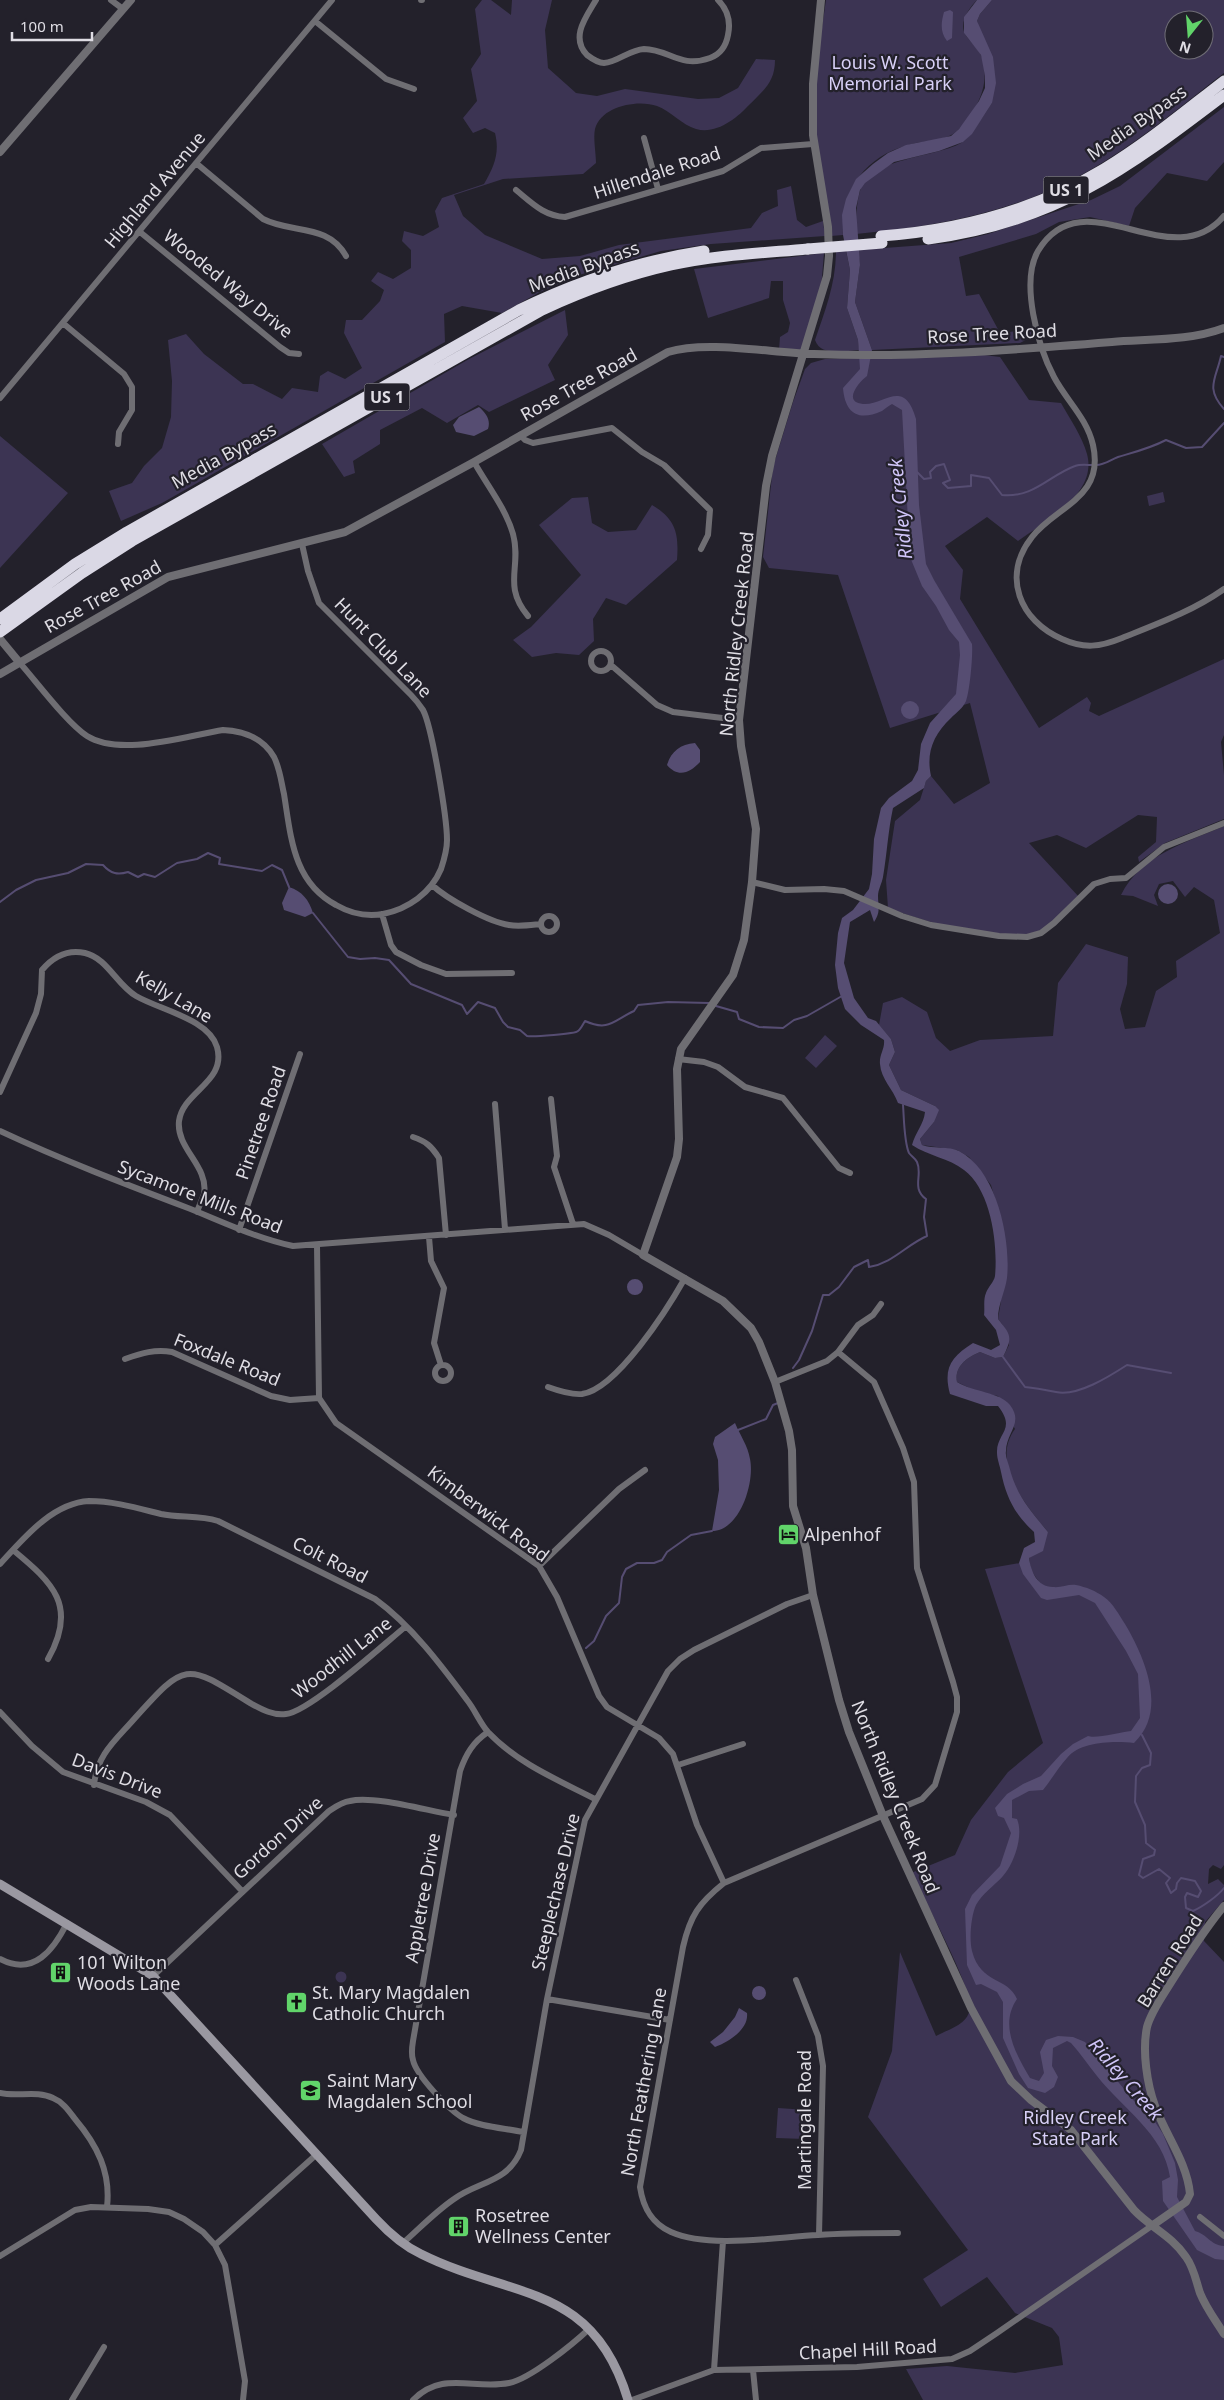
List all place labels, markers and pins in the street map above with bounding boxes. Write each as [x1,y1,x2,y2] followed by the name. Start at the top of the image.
[804,1522,882,1546] place label: Alpenhof
[776,1523,800,1547] hotel icon: Alpenhof
[77,1950,180,1995] place label: 101 Wilton Woods Lane
[49,1961,73,1985] building icon: 101 Wilton Woods Lane
[312,1980,470,2025] place label: St. Mary Magdalen Catholic Church
[284,1991,308,2015] church icon: St. Mary Magdalen Catholic Church
[327,2068,472,2113] place label: Saint Mary Magdalen School
[299,2079,323,2103] school or university icon: Saint Mary Magdalen School
[475,2203,611,2248] place label: Rosetree Wellness Center
[447,2214,471,2238] building icon: Rosetree Wellness Center

